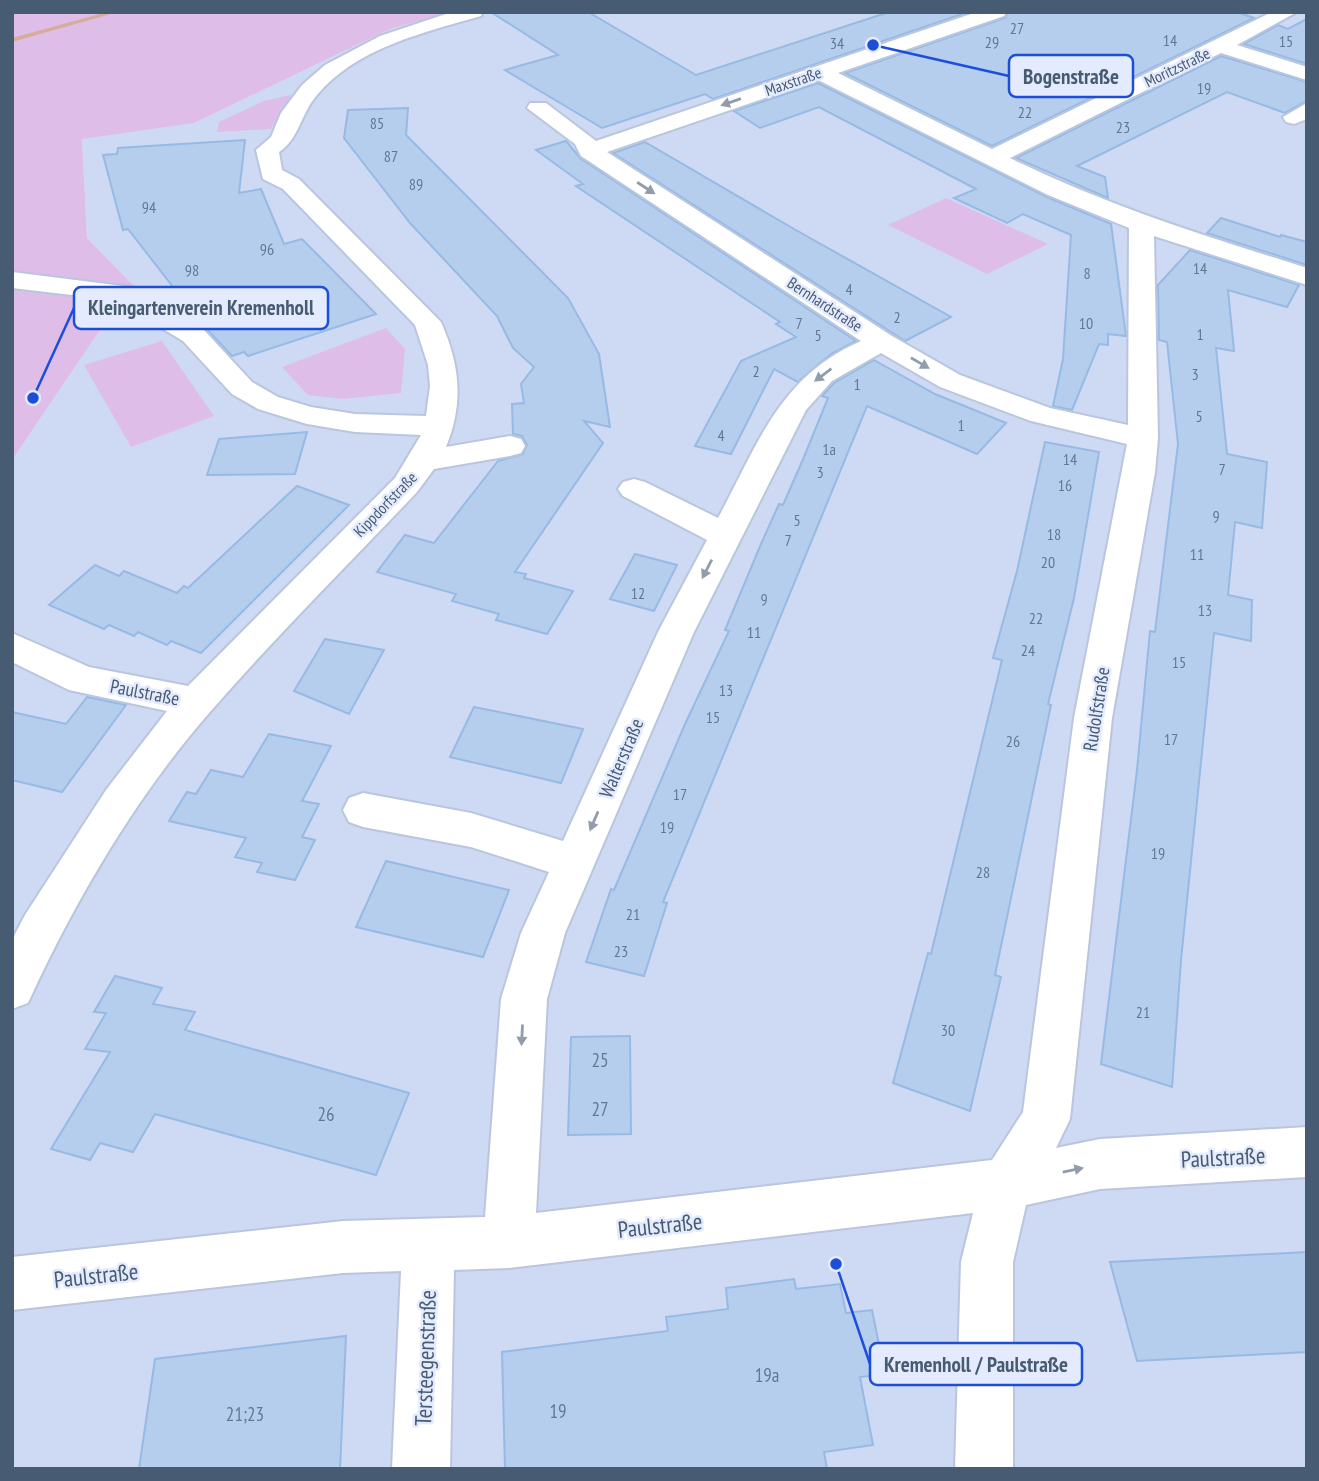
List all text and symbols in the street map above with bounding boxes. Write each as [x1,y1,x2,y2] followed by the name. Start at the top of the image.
[1010,18,1024,38] house number: 27
[1163,30,1177,50] house number: 14
[1279,31,1293,51] house number: 15
[985,32,999,52] house number: 29
[830,33,844,53] house number: 34
[1141,43,1213,91] street label: Moritzstraße
[1009,55,1133,97] callout: Bogenstraße
[762,62,824,100] street label: Maxstraße
[1023,63,1119,90] text: Bogenstraße
[1197,78,1211,98] house number: 19
[721,97,742,108] one-way arrow
[1018,102,1032,122] house number: 22
[370,113,384,133] house number: 85
[1116,117,1130,137] house number: 23
[384,146,398,166] house number: 87
[409,174,423,194] house number: 89
[637,181,655,195] one-way arrow
[142,197,156,217] house number: 94
[260,239,274,259] house number: 96
[1193,258,1207,278] house number: 14
[185,260,199,280] house number: 98
[1083,263,1091,283] house number: 8
[784,272,866,336] street label: Bernhardstraße
[845,279,853,299] house number: 4
[74,287,328,329] callout: Kleingartenverein Kremenholl
[88,294,315,321] text: Kleingartenverein Kremenholl
[893,307,901,327] house number: 2
[795,313,803,333] house number: 7
[1079,313,1093,333] house number: 10
[1196,324,1204,344] house number: 1
[814,325,822,345] house number: 5
[910,357,930,369] one-way arrow
[752,361,760,381] house number: 2
[1191,364,1199,384] house number: 3
[815,368,833,383] one-way arrow
[853,374,861,394] house number: 1
[1195,406,1203,426] house number: 5
[957,415,965,435] house number: 1
[717,425,725,445] house number: 4
[822,439,836,459] house number: 1a
[1063,449,1077,469] house number: 14
[1218,459,1226,479] house number: 7
[816,462,824,482] house number: 3
[349,467,421,541] street label: Kippdorfstraße
[1058,475,1072,495] house number: 16
[1212,506,1220,526] house number: 9
[793,510,801,530] house number: 5
[1047,524,1061,544] house number: 18
[784,530,792,550] house number: 7
[1190,544,1204,564] house number: 11
[1041,552,1055,572] house number: 20
[702,559,713,579] one-way arrow
[631,583,645,603] house number: 12
[760,589,768,609] house number: 9
[1198,600,1212,620] house number: 13
[1029,608,1043,628] house number: 22
[747,622,761,642] house number: 11
[1021,640,1035,660] house number: 24
[1172,652,1186,672] house number: 15
[1078,665,1114,753] street label: Rudolfstraße
[108,674,182,710] street label: Paulstraße
[719,680,733,700] house number: 13
[706,707,720,727] house number: 15
[594,715,648,801] street label: Walterstraße
[1164,729,1178,749] house number: 17
[1006,731,1020,751] house number: 26
[673,784,687,804] house number: 17
[588,811,600,831] one-way arrow
[660,817,674,837] house number: 19
[1151,843,1165,863] house number: 19
[976,862,990,882] house number: 28
[626,904,640,924] house number: 21
[614,941,628,961] house number: 23
[1136,1002,1150,1022] house number: 21
[941,1020,955,1040] house number: 30
[516,1024,527,1046] one-way arrow
[591,1048,609,1072] house number: 25
[591,1097,609,1121] house number: 27
[317,1102,335,1126] house number: 26
[1180,1140,1266,1174] street label: Paulstraße
[1062,1164,1084,1175] one-way arrow
[616,1206,704,1244] street label: Paulstraße
[52,1256,140,1294] street label: Paulstraße
[408,1289,442,1427] street label: Tersteegenstraße
[870,1343,1082,1385] callout: Kremenholl / Paulstraße
[884,1351,1068,1378] text: Kremenholl / Paulstraße
[755,1363,779,1387] house number: 19a
[549,1399,567,1423] house number: 19
[226,1402,264,1426] house number: 21;23

